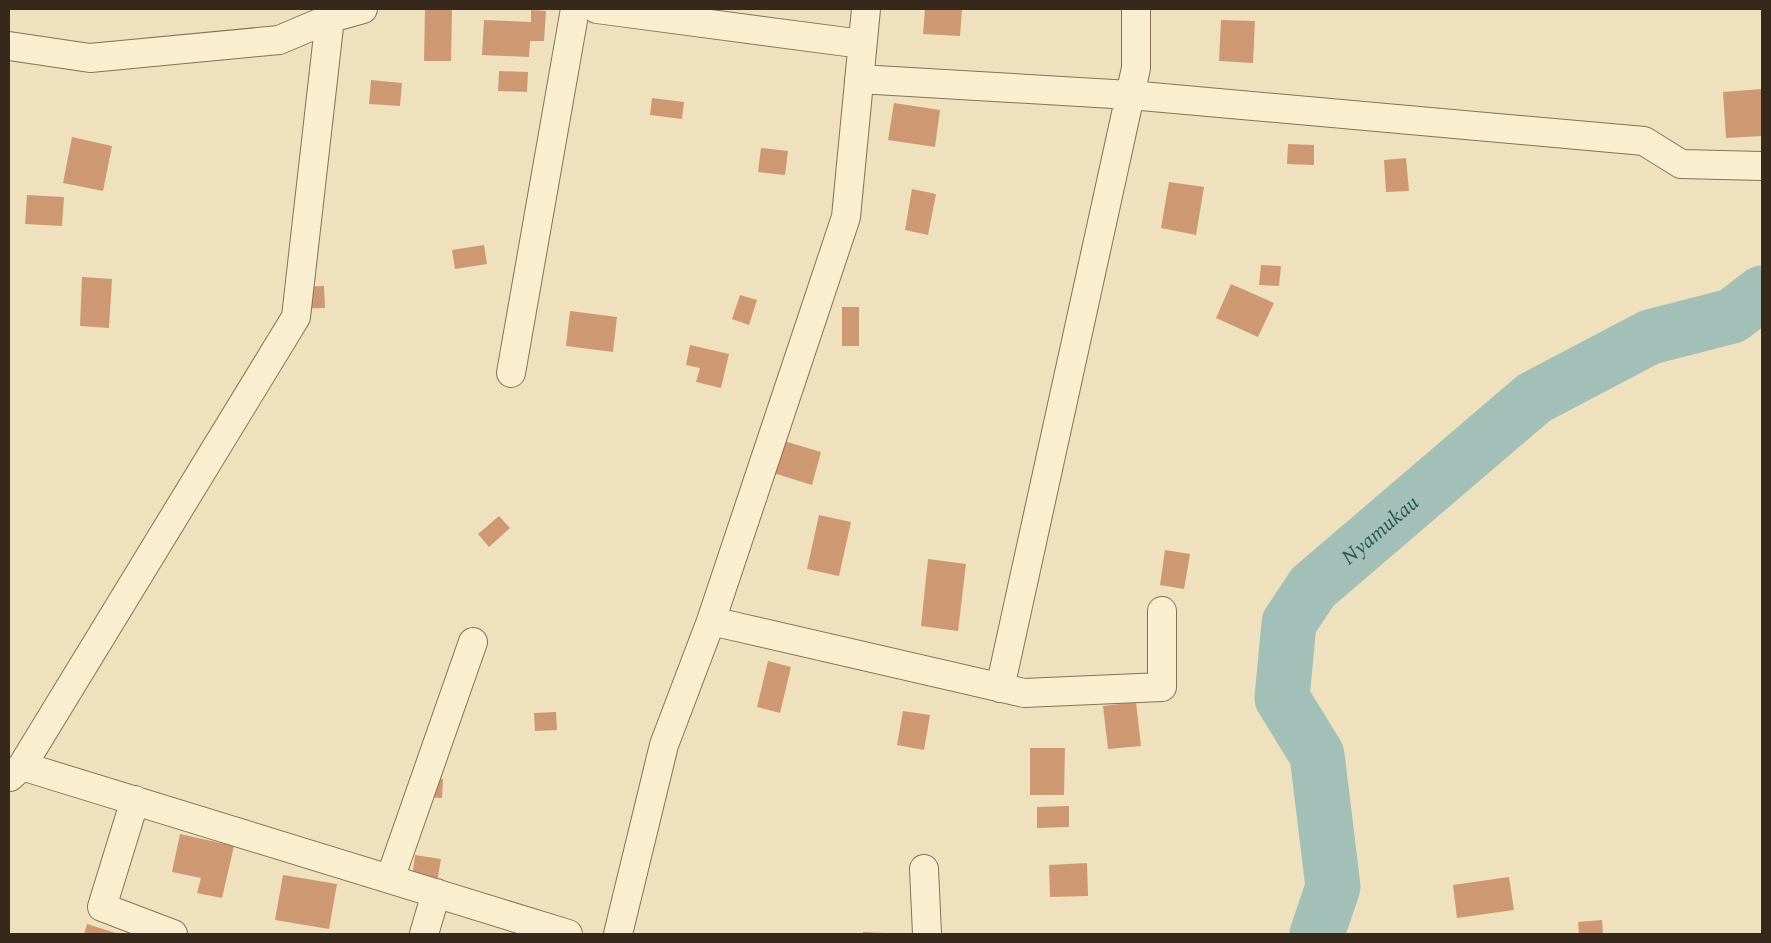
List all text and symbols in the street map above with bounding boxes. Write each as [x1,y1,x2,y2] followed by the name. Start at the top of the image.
[1334,488,1427,573] water label: Nyamukau

